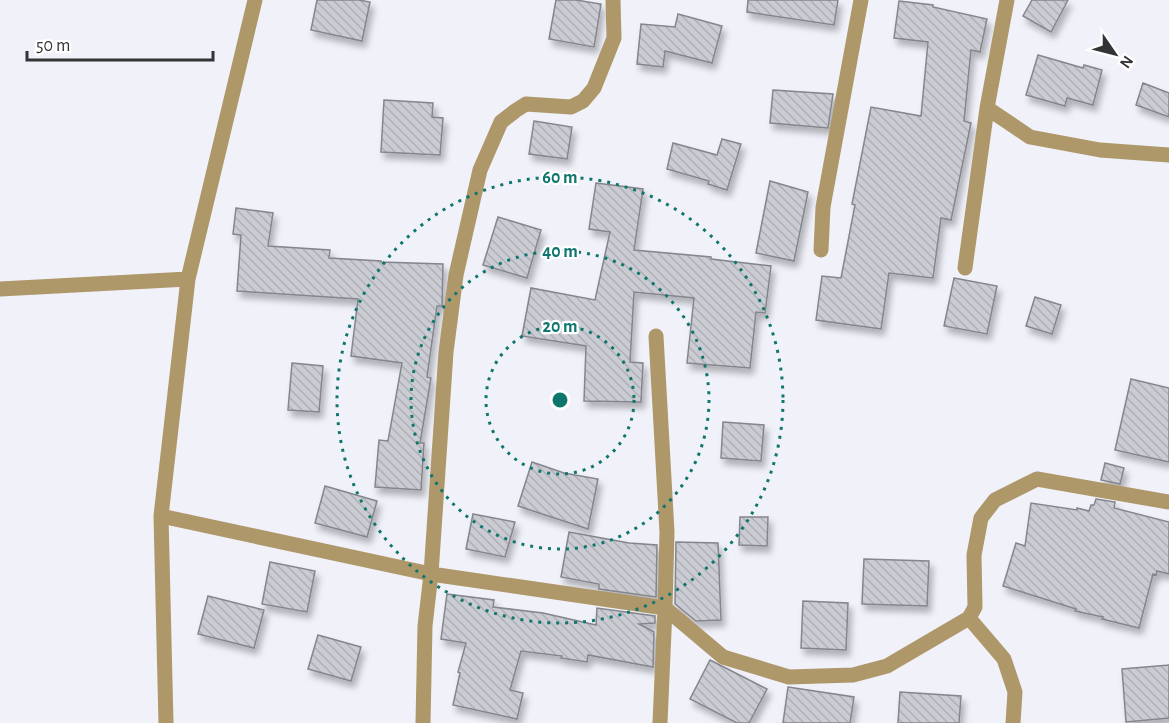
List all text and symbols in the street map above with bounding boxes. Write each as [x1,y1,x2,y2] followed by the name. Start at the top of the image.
[27,24,213,62] scale bar
[1085,24,1145,84] north arrow
[36,37,70,55] text: 50 m
[1117,53,1136,71] text: N
[542,169,578,187] text: 60 m
[542,243,578,261] text: 40 m
[542,318,578,336] text: 20 m
[550,390,570,410] centre of rings

